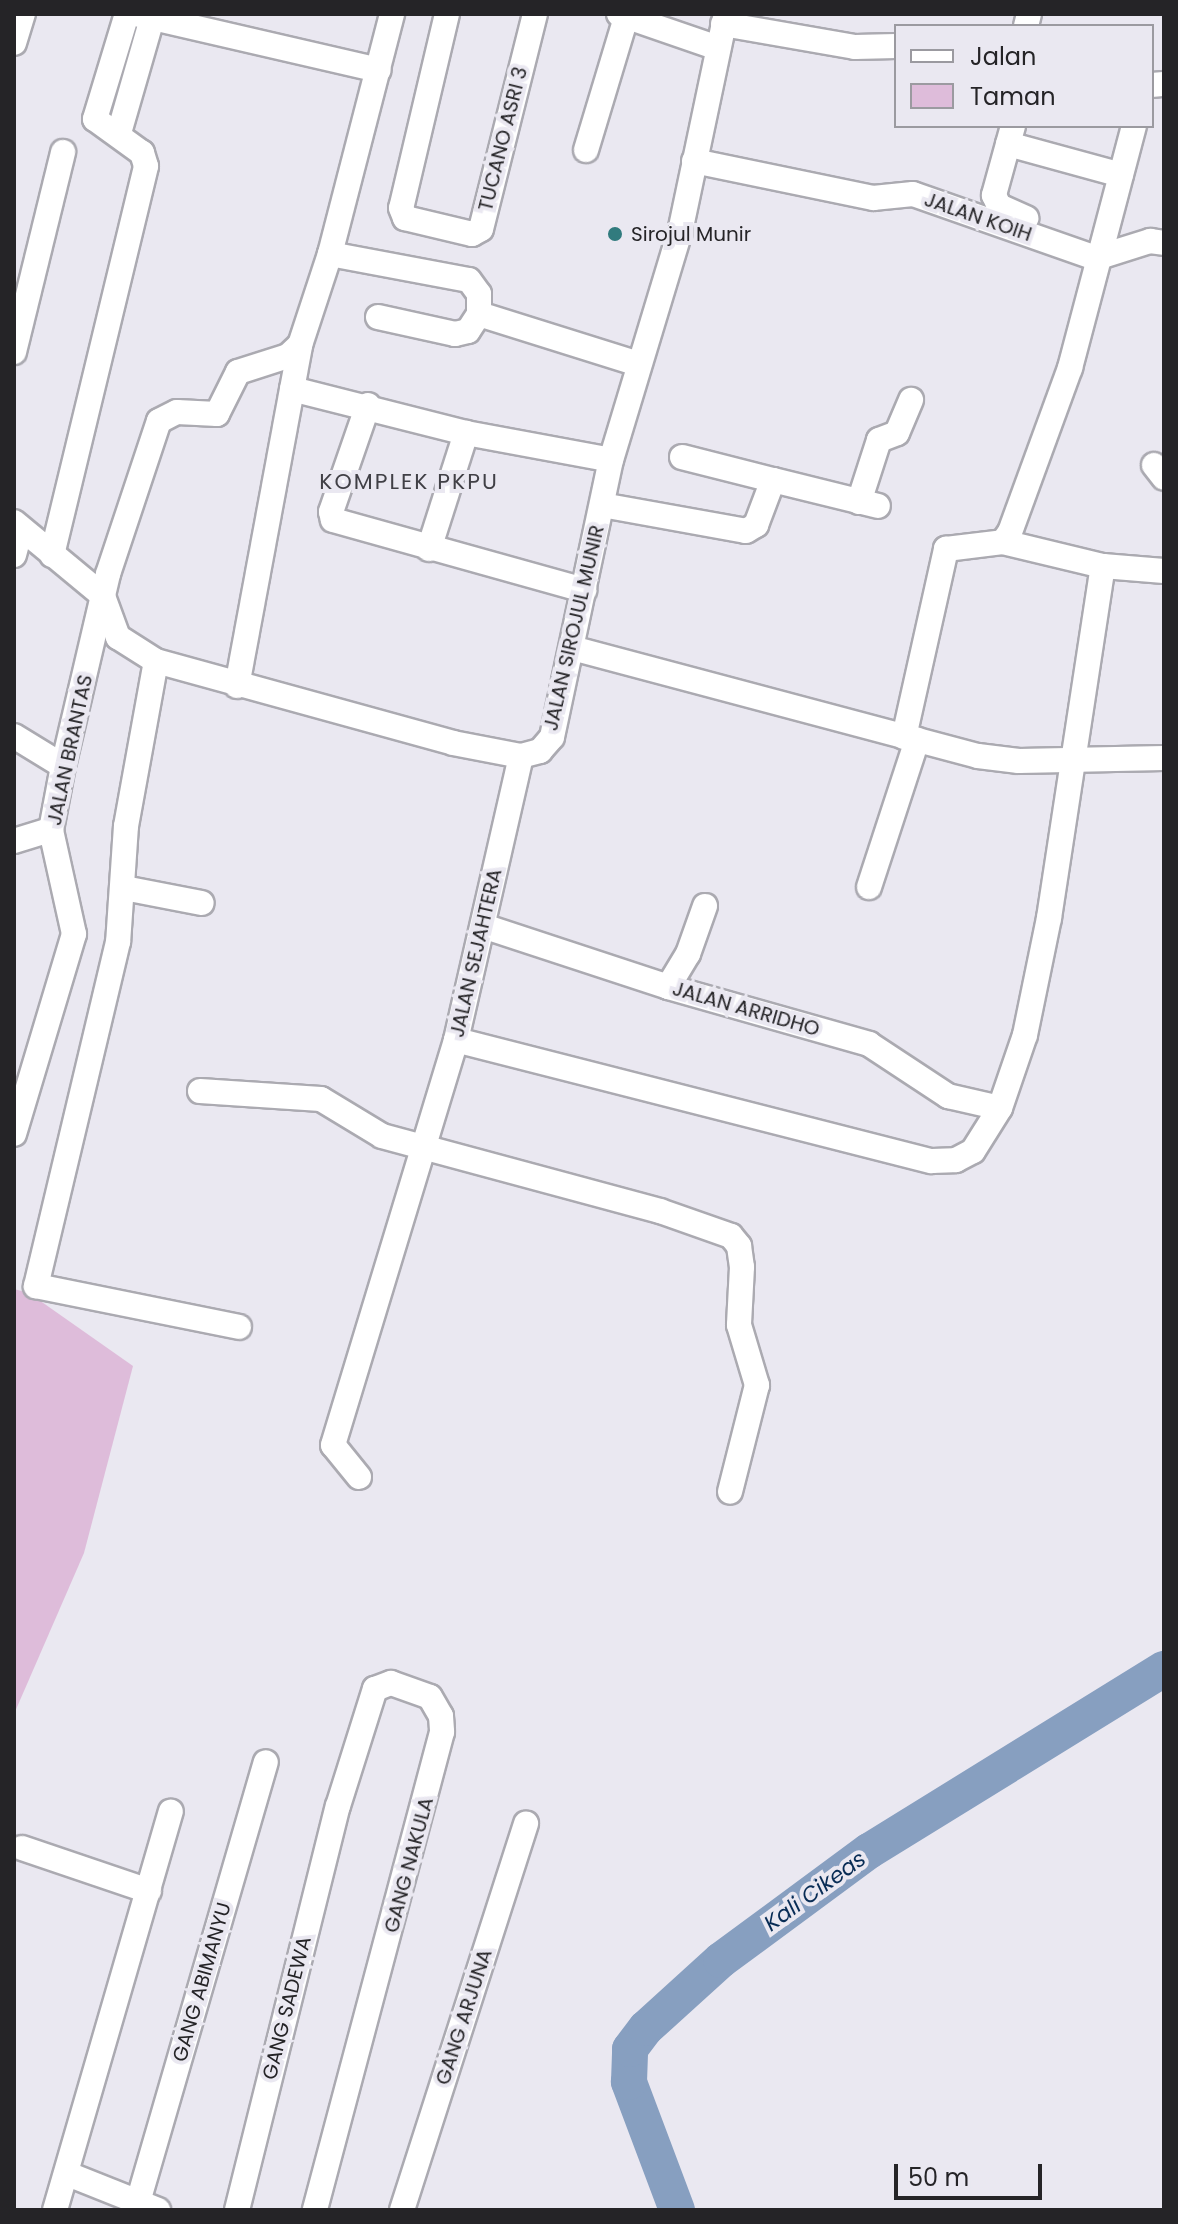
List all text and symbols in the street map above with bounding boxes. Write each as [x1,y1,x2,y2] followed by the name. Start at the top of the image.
[894,24,1154,128] legend
[970,40,1036,73] text: Jalan
[473,64,533,214] street label: TUCANO ASRI 3
[970,80,1056,113] text: Taman
[921,187,1035,247] street label: JALAN KOIH
[631,222,751,246] place label: Sirojul Munir
[606,225,624,243] marker: Sirojul Munir
[319,469,499,495] district label: KOMPLEK PKPU
[539,523,609,733] street label: JALAN SIROJUL MUNIR
[42,672,98,828] street label: JALAN BRANTAS
[445,866,507,1040] street label: JALAN SEJAHTERA
[670,977,822,1041] street label: JALAN ARRIDHO
[379,1795,439,1935] street label: GANG NAKULA
[759,1845,871,1937] water label: Kali Cikeas
[168,1900,236,2064] street label: GANG ABIMANYU
[258,1934,316,2082] street label: GANG SADEWA
[431,1946,497,2088] street label: GANG ARJUNA
[898,2148,1046,2198] scale bar
[908,2161,969,2194] text: 50 m

